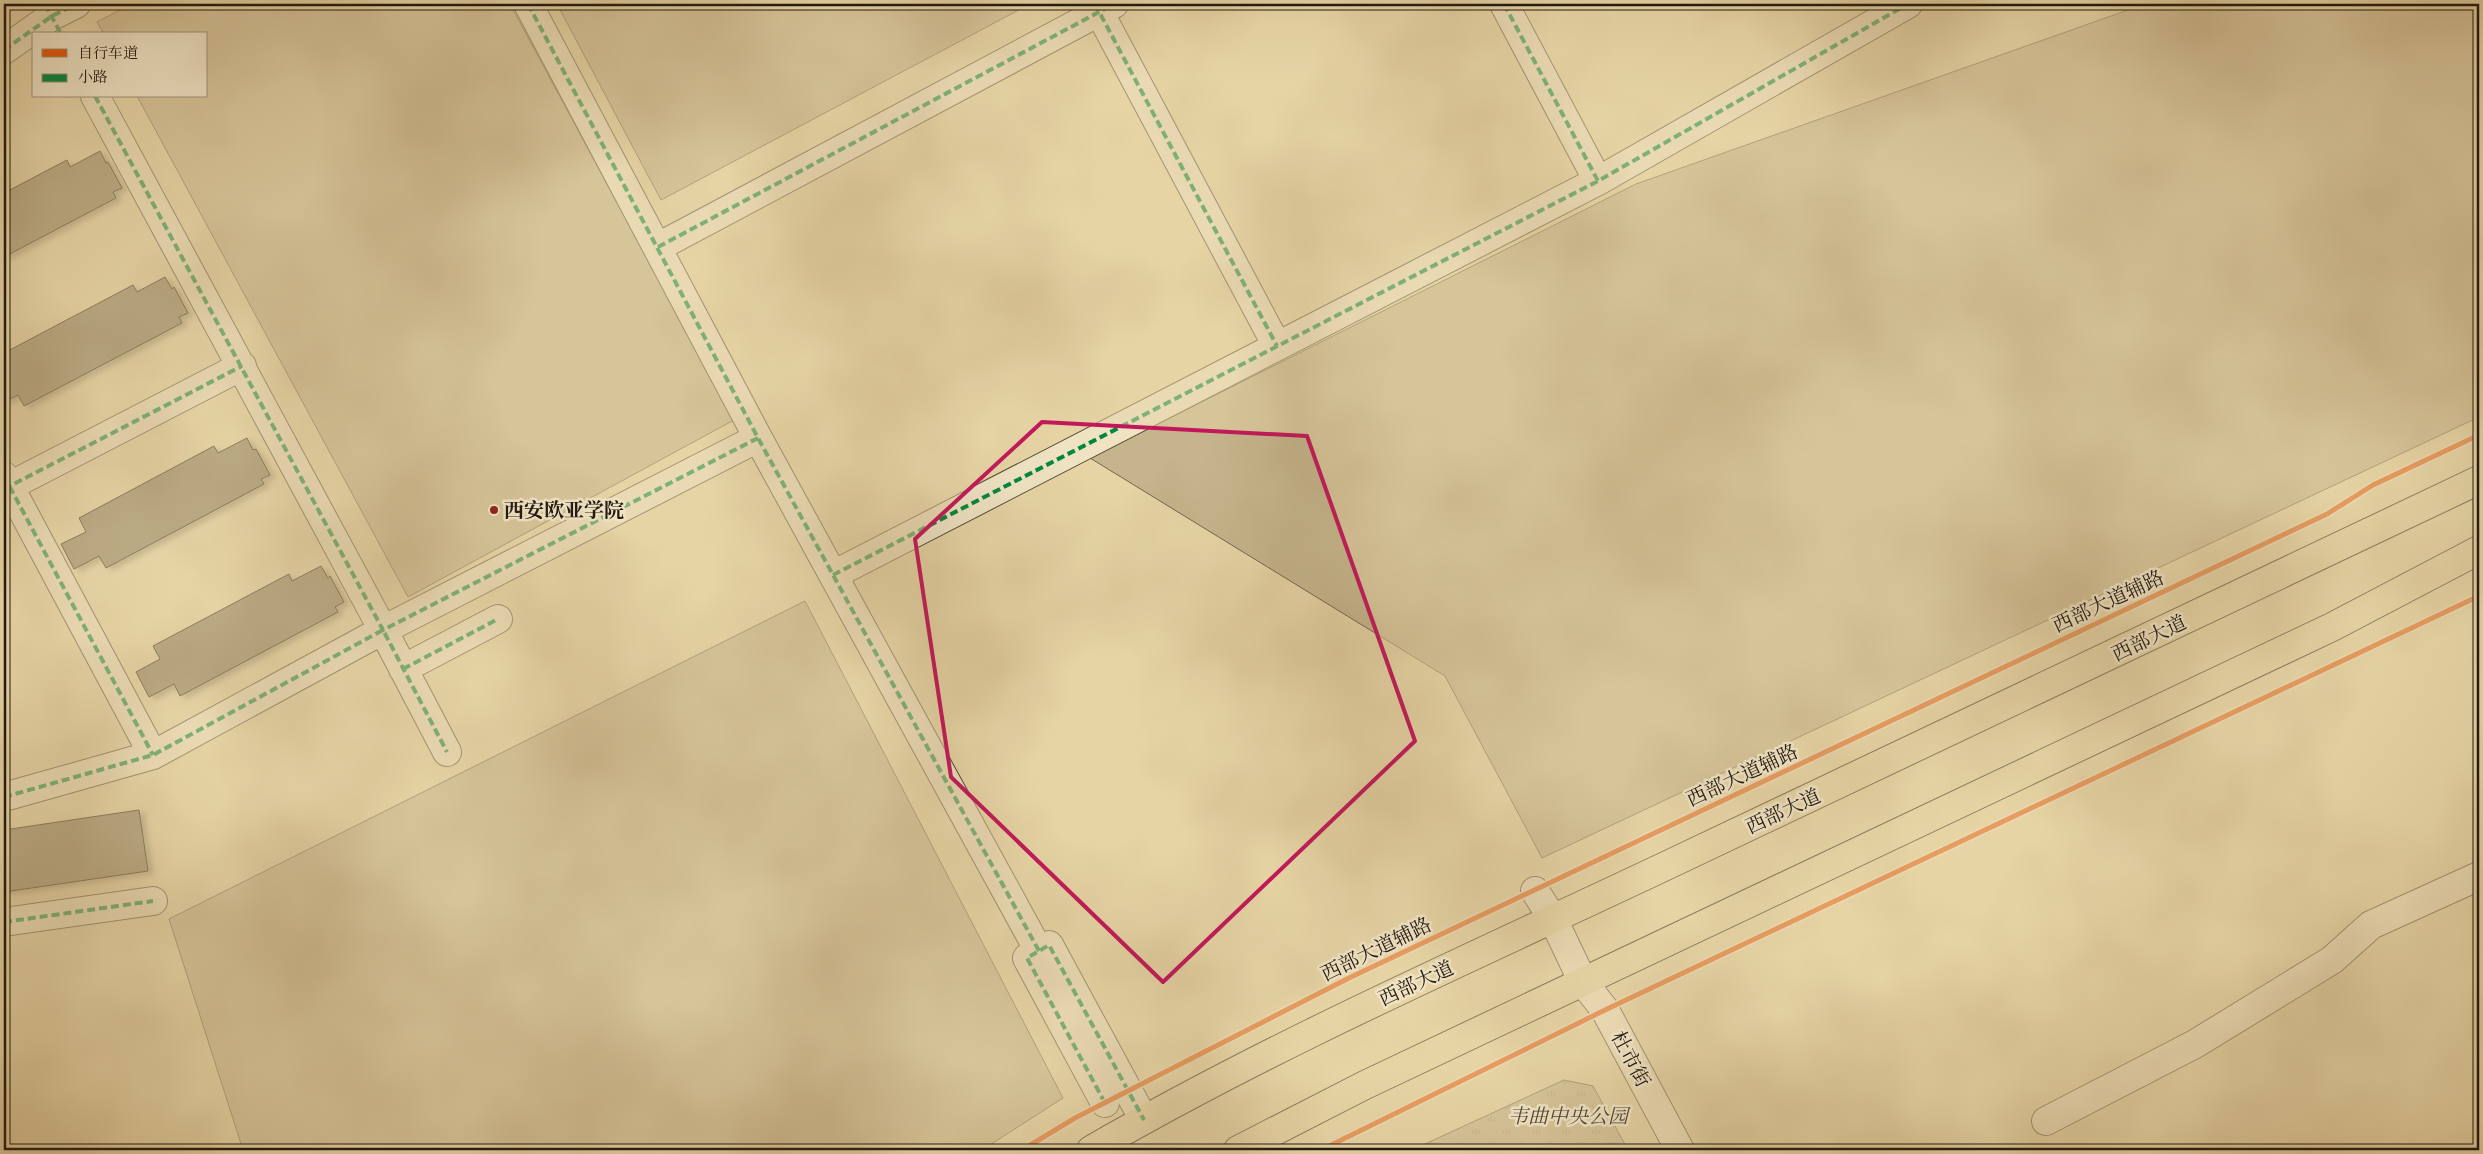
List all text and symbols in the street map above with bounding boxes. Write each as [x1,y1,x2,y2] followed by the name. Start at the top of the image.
[32,32,208,98] legend
[78,44,138,63] text: 自行车道
[78,68,108,87] text: 小路
[504,499,624,524] place label: 西安欧亚学院
[488,504,500,516] marker: 西安欧亚学院
[2049,566,2168,639] street label: 西部大道辅路
[2108,611,2191,668] street label: 西部大道
[1683,739,1801,811] street label: 西部大道辅路
[1742,783,1824,839] street label: 西部大道
[1317,912,1435,986] street label: 西部大道辅路
[1375,955,1457,1011] street label: 西部大道
[1605,1027,1655,1092] street label: 杜市街
[1508,1105,1631,1130] park label: 韦曲中央公园

